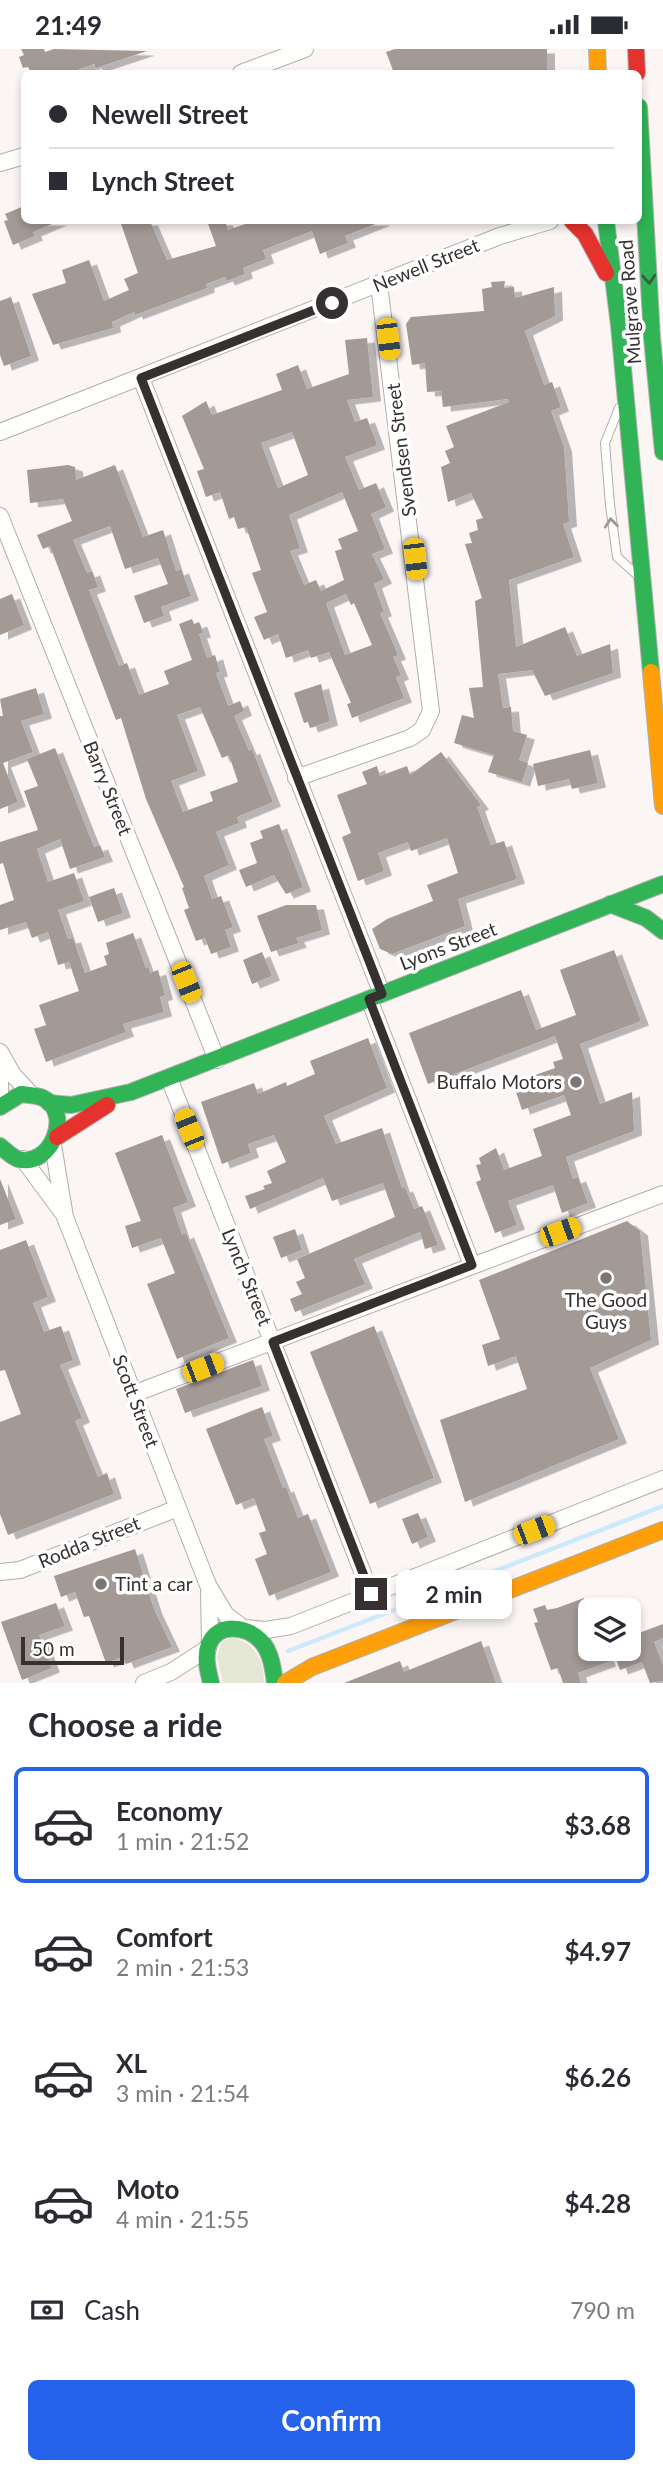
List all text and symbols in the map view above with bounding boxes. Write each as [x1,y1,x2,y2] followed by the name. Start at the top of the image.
[35,9,102,41] text: 21:49
[91,98,248,130] text: Newell Street
[91,165,234,197] text: Lynch Street
[369,233,483,296] street label: Newell Street
[614,239,645,365] street label: Mulgrave Road
[642,274,657,285] one-way arrow
[316,287,348,319] route start
[376,317,401,361] car
[381,382,420,518] street label: Svendsen Street
[604,517,619,528] one-way arrow
[403,537,428,581] car
[79,737,138,838] street label: Barry Street
[396,916,500,975] street label: Lyons Street
[169,959,204,1005] car
[437,1070,562,1093] place label: Buffalo Motors
[568,1074,584,1090] marker: Buffalo Motors
[172,1106,207,1152] car
[537,1215,584,1249] car
[218,1225,277,1329] street label: Lynch Street
[598,1270,614,1286] marker: The Good Guys
[565,1288,647,1333] place label: The Good Guys
[108,1351,165,1451] street label: Scott Street
[180,1351,227,1385] car
[35,1511,143,1572] street label: Rodda Street
[511,1513,558,1547] car
[396,1569,511,1619] callout: 2 min
[115,1572,193,1595] place label: Tint a car
[93,1576,109,1592] marker: Tint a car
[355,1578,387,1610] route end
[425,1580,483,1608] text: 2 min
[578,1598,641,1661] map controls
[578,1598,641,1661] button: layers
[21,1634,124,1666] scale bar
[32,1637,75,1660] text: 50 m
[28,1705,222,1744] text: Choose a ride
[32,1794,95,1857] icon: car
[116,1795,222,1827] text: Economy
[565,1809,631,1841] text: $3.68
[116,1827,249,1855] text: 1 min · 21:52
[32,1920,95,1983] icon: car
[116,1921,213,1953] text: Comfort
[565,1935,631,1967] text: $4.97
[116,1953,249,1981] text: 2 min · 21:53
[32,2046,95,2109] icon: car
[116,2047,147,2079] text: XL
[565,2061,631,2093] text: $6.26
[116,2079,249,2107] text: 3 min · 21:54
[32,2172,95,2235] icon: car
[116,2173,179,2205] text: Moto
[565,2187,631,2219] text: $4.28
[116,2205,249,2233] text: 4 min · 21:55
[28,2291,66,2329] icon: cash
[84,2294,140,2326] text: Cash
[570,2296,635,2324] text: 790 m
[28,2380,635,2460] button: Confirm

